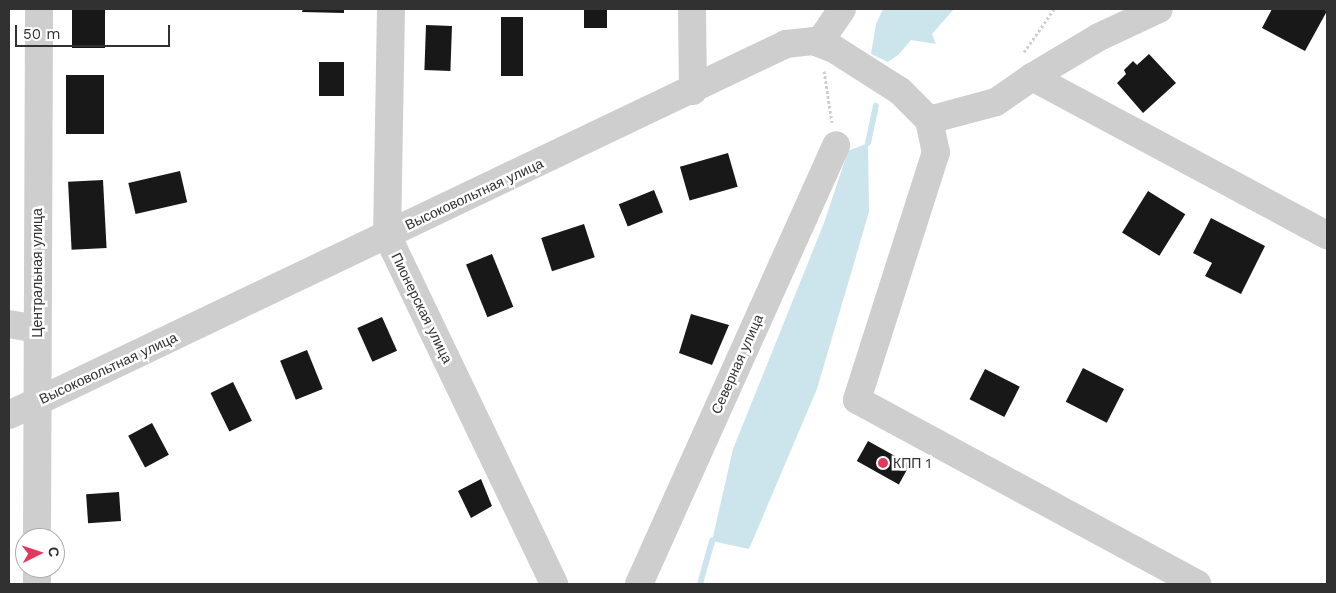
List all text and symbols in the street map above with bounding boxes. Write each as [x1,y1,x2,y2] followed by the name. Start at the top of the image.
[18,15,172,47] scale bar
[23,25,60,43] text: 50 m
[402,155,546,233] street label: Высоковольтная улица
[29,208,45,338] street label: Центральная улица
[388,250,456,366] street label: Пионерская улица
[708,312,766,416] street label: Северная улица
[36,329,180,407] street label: Высоковольтная улица
[893,455,932,471] place label: КПП 1
[877,457,889,469] marker: КПП 1
[15,528,65,578] north arrow
[46,546,62,558] text: С

